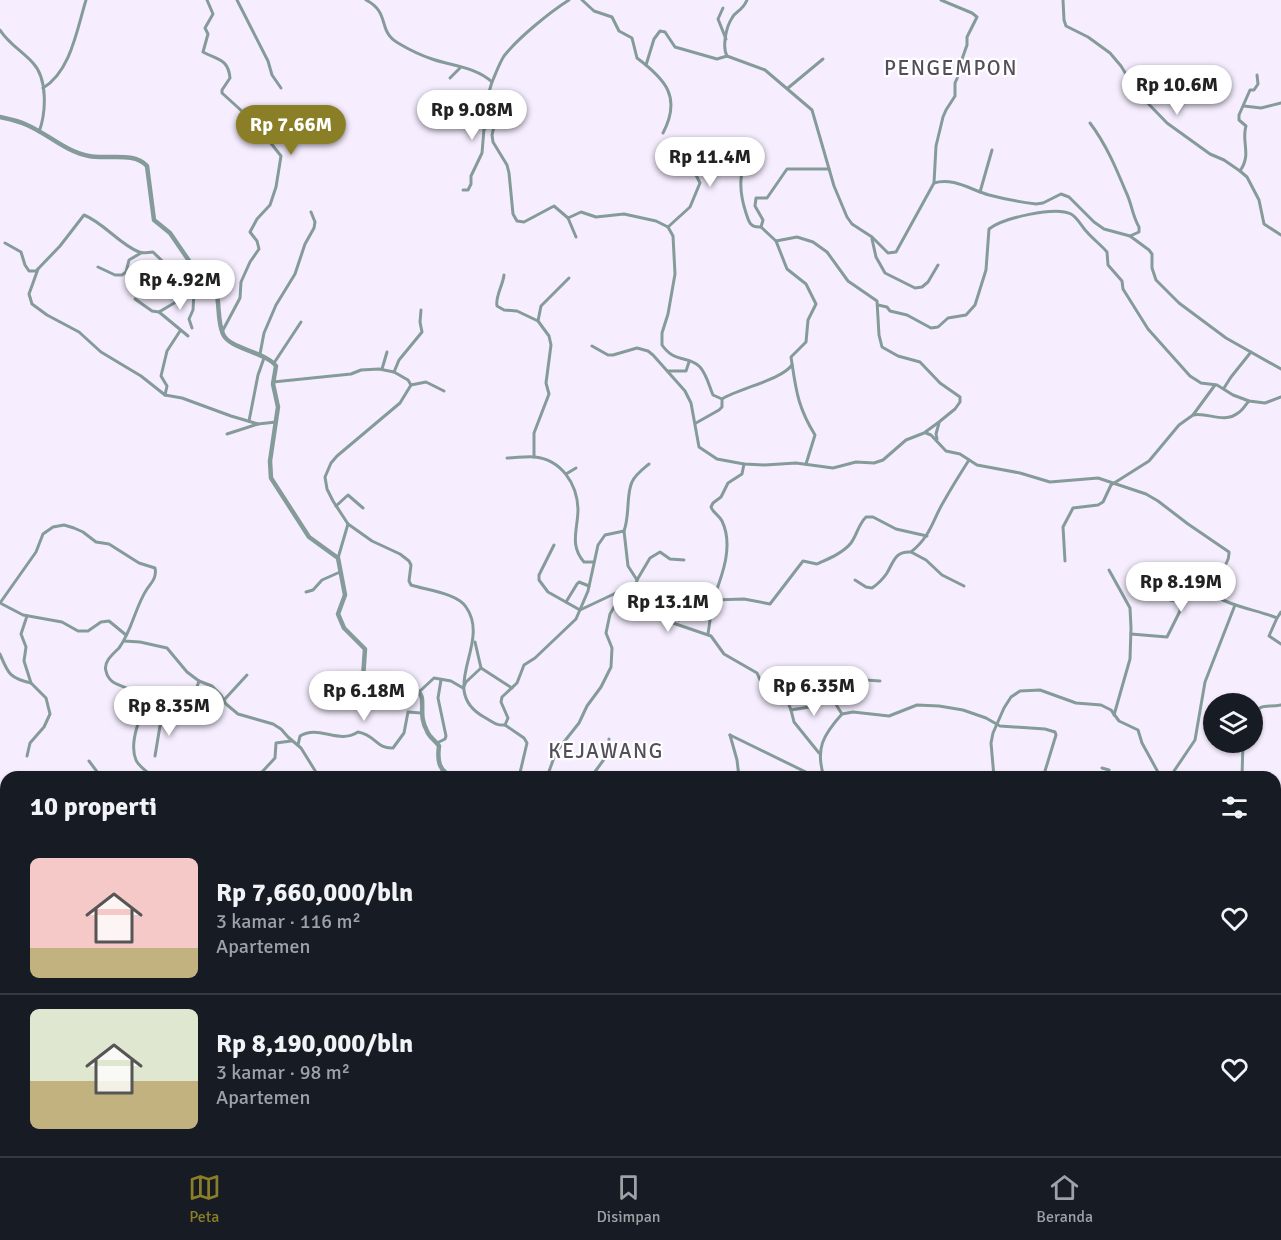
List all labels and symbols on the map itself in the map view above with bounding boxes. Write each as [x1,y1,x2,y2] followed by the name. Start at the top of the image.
[884,55,1018,81] district label: PENGEMPON
[1115,65,1239,116] pin: Rp 10.6M
[410,90,534,141] pin: Rp 9.08M
[229,105,353,156] pin: Rp 7.66M
[648,137,772,188] pin: Rp 11.4M
[118,260,242,311] pin: Rp 4.92M
[1119,562,1243,613] pin: Rp 8.19M
[606,582,730,633] pin: Rp 13.1M
[752,666,876,717] pin: Rp 6.35M
[302,671,426,722] pin: Rp 6.18M
[107,686,231,737] pin: Rp 8.35M
[548,738,664,764] district label: KEJAWANG

